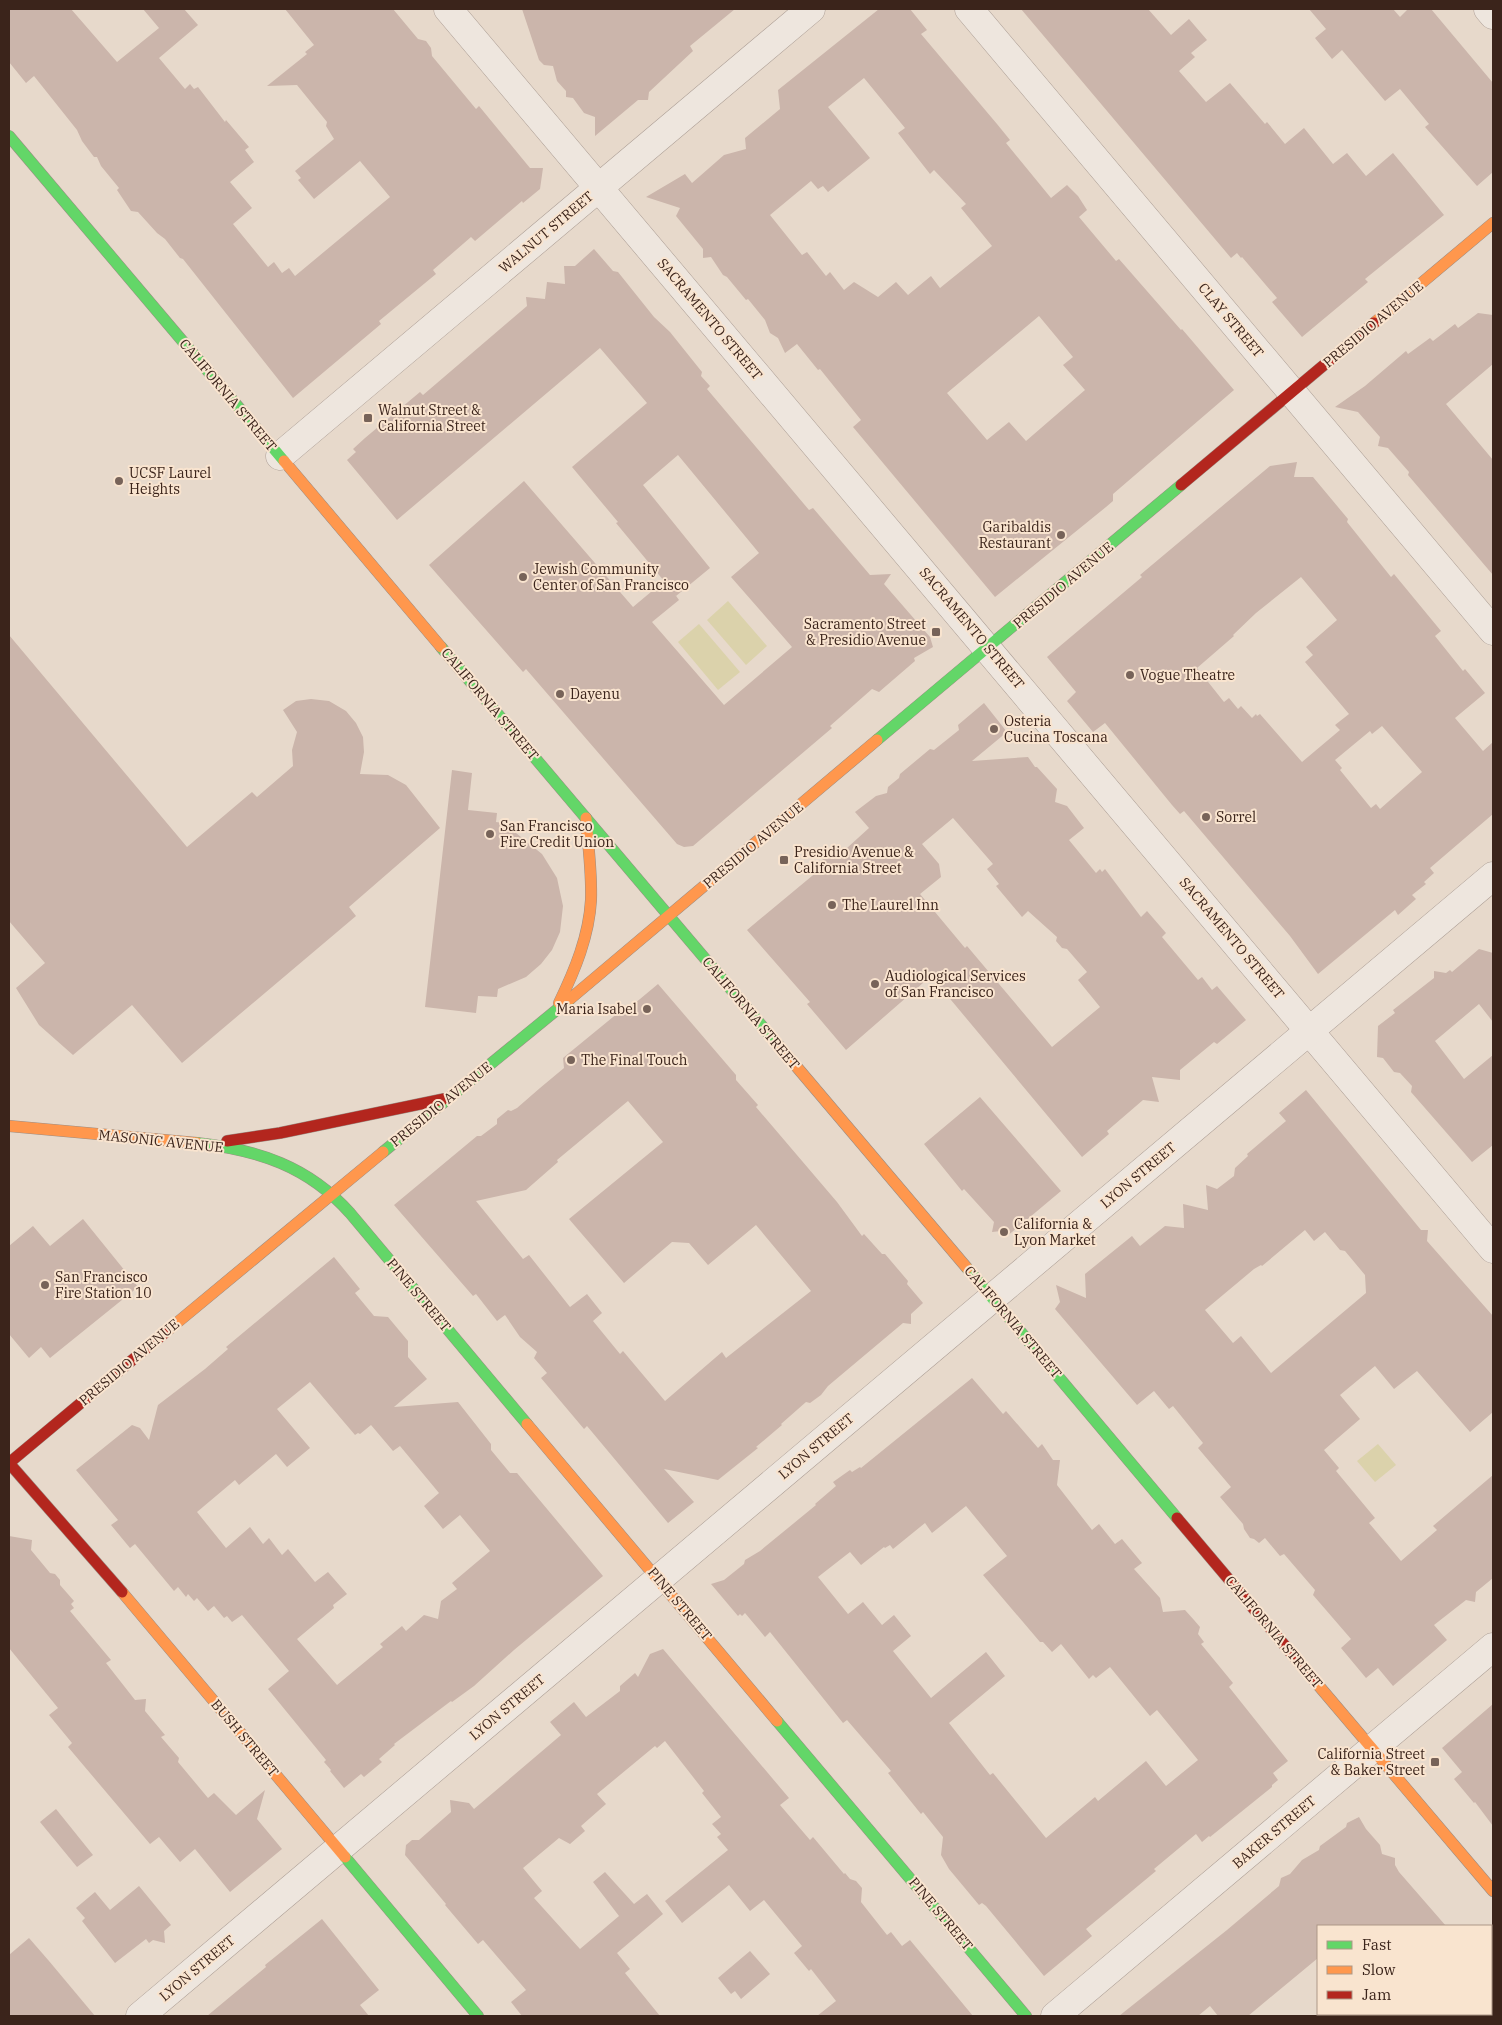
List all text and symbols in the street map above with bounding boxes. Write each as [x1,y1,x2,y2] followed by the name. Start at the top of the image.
[495,187,597,277] street label: WALNUT STREET
[654,254,766,384] street label: SACRAMENTO STREET
[1319,277,1427,371] street label: PRESIDIO AVENUE
[1194,279,1268,361] street label: CLAY STREET
[176,335,280,455] street label: CALIFORNIA STREET
[378,401,486,435] place label: Walnut Street & California Street
[362,412,374,424] marker: Walnut Street & California Street
[129,464,211,498] place label: UCSF Laurel Heights
[113,475,125,487] marker: UCSF Laurel Heights
[979,518,1051,552] place label: Garibaldis Restaurant
[1055,529,1067,541] marker: Garibaldis Restaurant
[1009,538,1117,632] street label: PRESIDIO AVENUE
[533,560,689,594] place label: Jewish Community Center of San Francisco
[916,563,1028,693] street label: SACRAMENTO STREET
[517,571,529,583] marker: Jewish Community Center of San Francisco
[804,615,926,649] place label: Sacramento Street & Presidio Avenue
[930,626,942,638] marker: Sacramento Street & Presidio Avenue
[438,644,542,764] street label: CALIFORNIA STREET
[1140,666,1235,684] place label: Vogue Theatre
[1124,669,1136,681] marker: Vogue Theatre
[570,685,620,703] place label: Dayenu
[554,688,566,700] marker: Dayenu
[1004,712,1108,746] place label: Osteria Cucina Toscana
[988,723,1000,735] marker: Osteria Cucina Toscana
[699,798,807,892] street label: PRESIDIO AVENUE
[1216,808,1256,826] place label: Sorrel
[1200,811,1212,823] marker: Sorrel
[500,817,614,851] place label: San Francisco Fire Credit Union
[484,828,496,840] marker: San Francisco Fire Credit Union
[794,843,914,877] place label: Presidio Avenue & California Street
[778,854,790,866] marker: Presidio Avenue & California Street
[1176,873,1288,1003] street label: SACRAMENTO STREET
[842,896,939,914] place label: The Laurel Inn
[826,899,838,911] marker: The Laurel Inn
[699,953,803,1073] street label: CALIFORNIA STREET
[885,967,1026,1001] place label: Audiological Services of San Francisco
[869,978,881,990] marker: Audiological Services of San Francisco
[556,1000,637,1018] place label: Maria Isabel
[641,1003,653,1015] marker: Maria Isabel
[581,1051,688,1069] place label: The Final Touch
[565,1054,577,1066] marker: The Final Touch
[387,1057,495,1150] street label: PRESIDIO AVENUE
[98,1125,224,1157] street label: MASONIC AVENUE
[1096,1138,1180,1212] street label: LYON STREET
[1014,1215,1096,1249] place label: California & Lyon Market
[998,1226,1010,1238] marker: California & Lyon Market
[383,1255,455,1335] street label: PINE STREET
[961,1262,1065,1382] street label: CALIFORNIA STREET
[55,1268,152,1302] place label: San Francisco Fire Station 10
[39,1279,51,1291] marker: San Francisco Fire Station 10
[75,1315,183,1409] street label: PRESIDIO AVENUE
[774,1409,858,1483] street label: LYON STREET
[644,1564,716,1644] street label: PINE STREET
[1222,1572,1326,1692] street label: CALIFORNIA STREET
[465,1670,549,1744] street label: LYON STREET
[207,1696,283,1780] street label: BUSH STREET
[1317,1745,1425,1779] place label: California Street & Baker Street
[1429,1756,1441,1768] marker: California Street & Baker Street
[1228,1792,1320,1872] street label: BAKER STREET
[905,1874,977,1954] street label: PINE STREET
[1317,1925,1492,2015] legend
[155,1931,239,2005] street label: LYON STREET
[1362,1935,1392,1954] text: Fast
[1362,1960,1396,1979] text: Slow
[1362,1985,1391,2004] text: Jam

